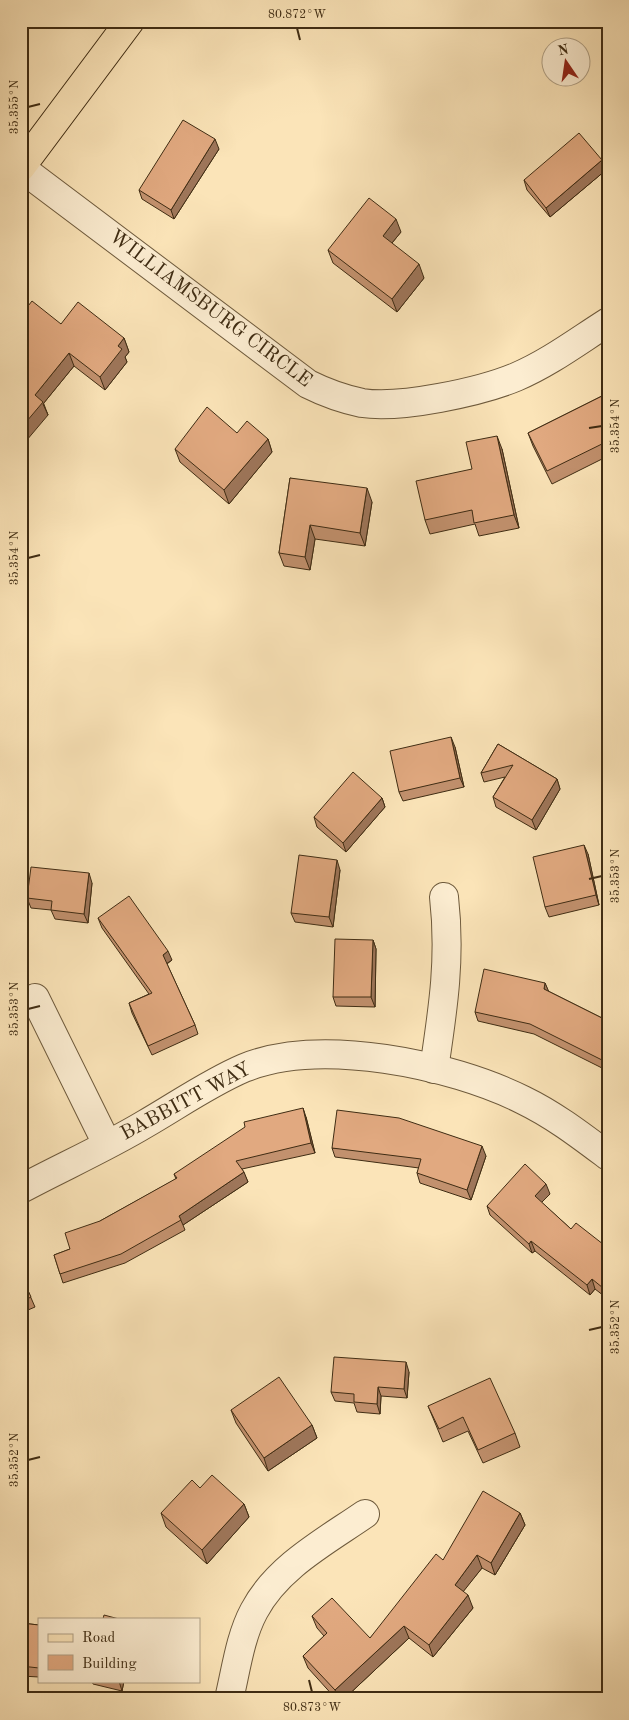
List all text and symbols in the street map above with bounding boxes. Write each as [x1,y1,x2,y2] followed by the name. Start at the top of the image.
[268,9,326,21] text: 80.872°W
[542,38,592,88] north arrow
[557,42,570,58] text: N
[8,80,21,134] text: 35.355°N
[105,226,315,392] street label: WILLIAMSBURG CIRCLE
[609,399,622,453] text: 35.354°N
[8,531,21,585] text: 35.354°N
[609,849,622,903] text: 35.353°N
[8,982,21,1036] text: 35.353°N
[118,1059,255,1145] street label: BABBITT WAY
[609,1300,622,1354] text: 35.352°N
[8,1433,21,1487] text: 35.352°N
[38,1618,200,1682] legend
[82,1631,116,1646] text: Road
[82,1657,137,1672] text: Building
[283,1702,341,1714] text: 80.873°W

